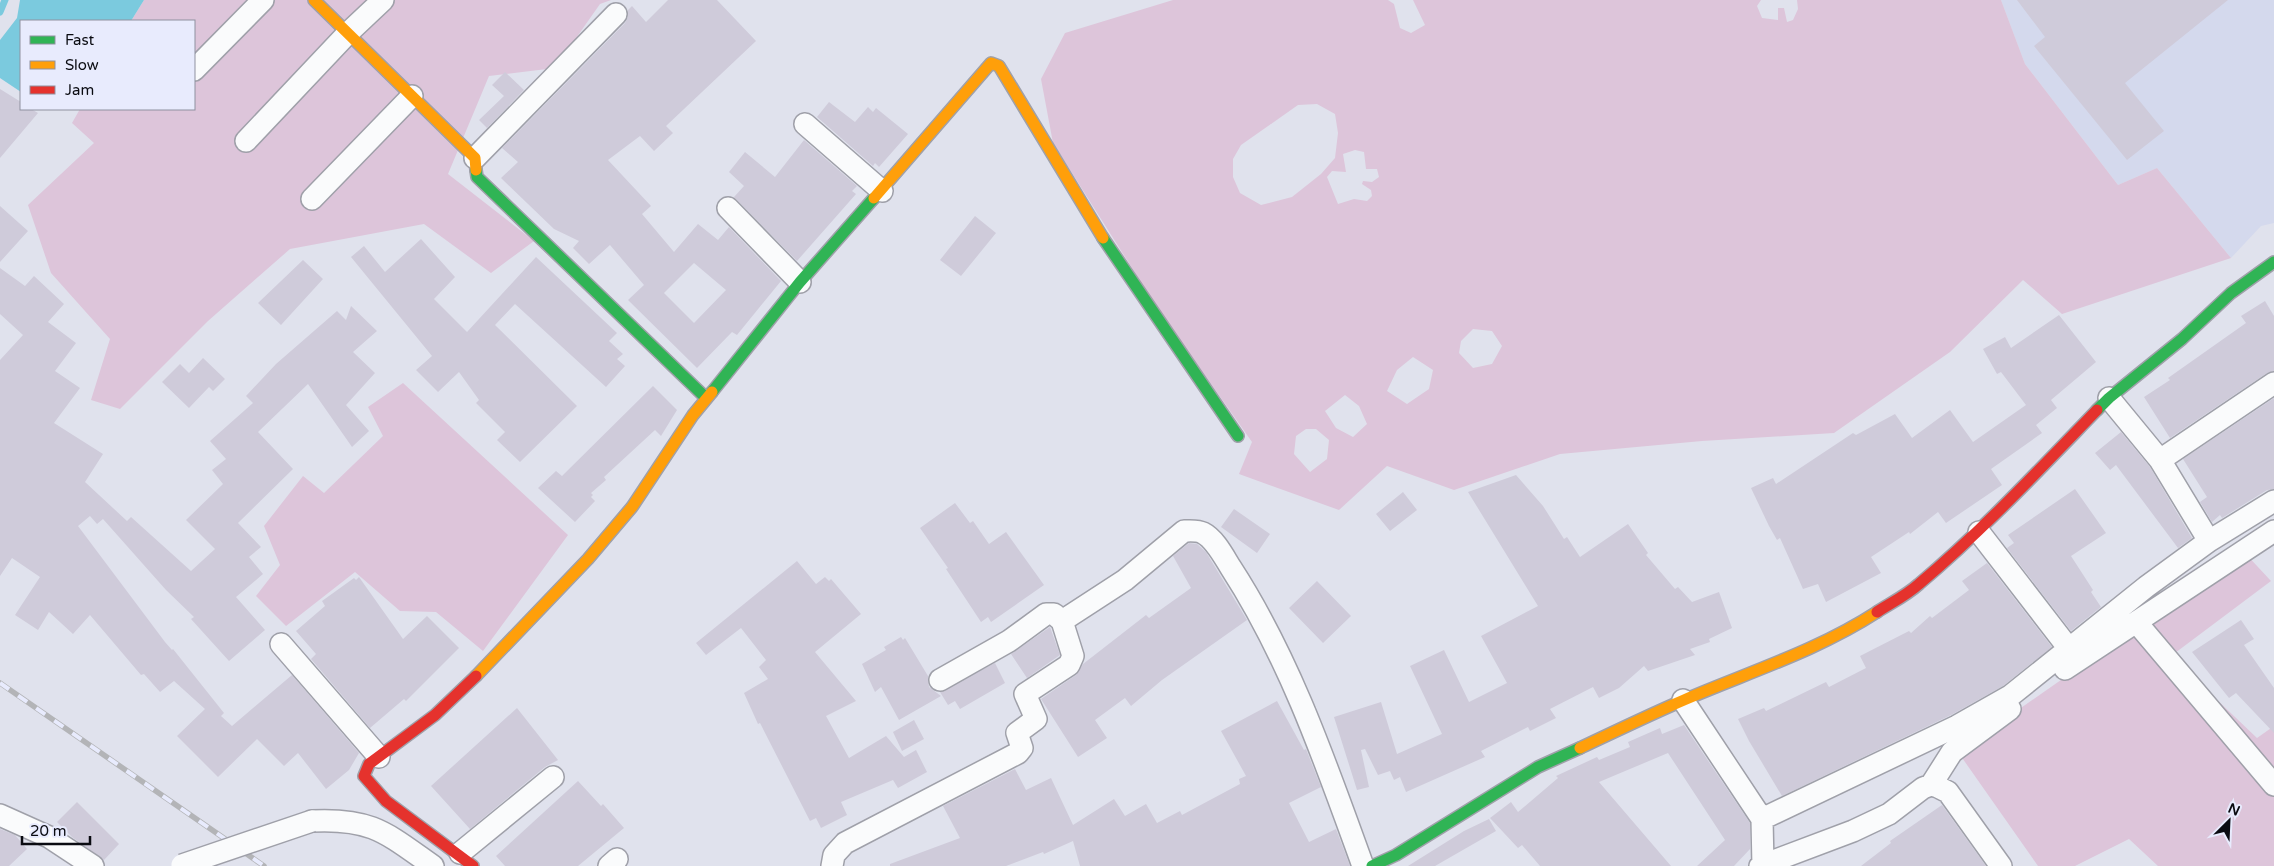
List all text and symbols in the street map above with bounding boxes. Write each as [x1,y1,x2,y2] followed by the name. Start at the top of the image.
[20,20,195,110] legend
[65,31,95,49] text: Fast
[65,56,99,74] text: Slow
[65,81,94,99] text: Jam
[2204,796,2254,846] north arrow
[2225,800,2243,820] text: N
[22,814,90,846] scale bar
[30,822,67,840] text: 20 m

